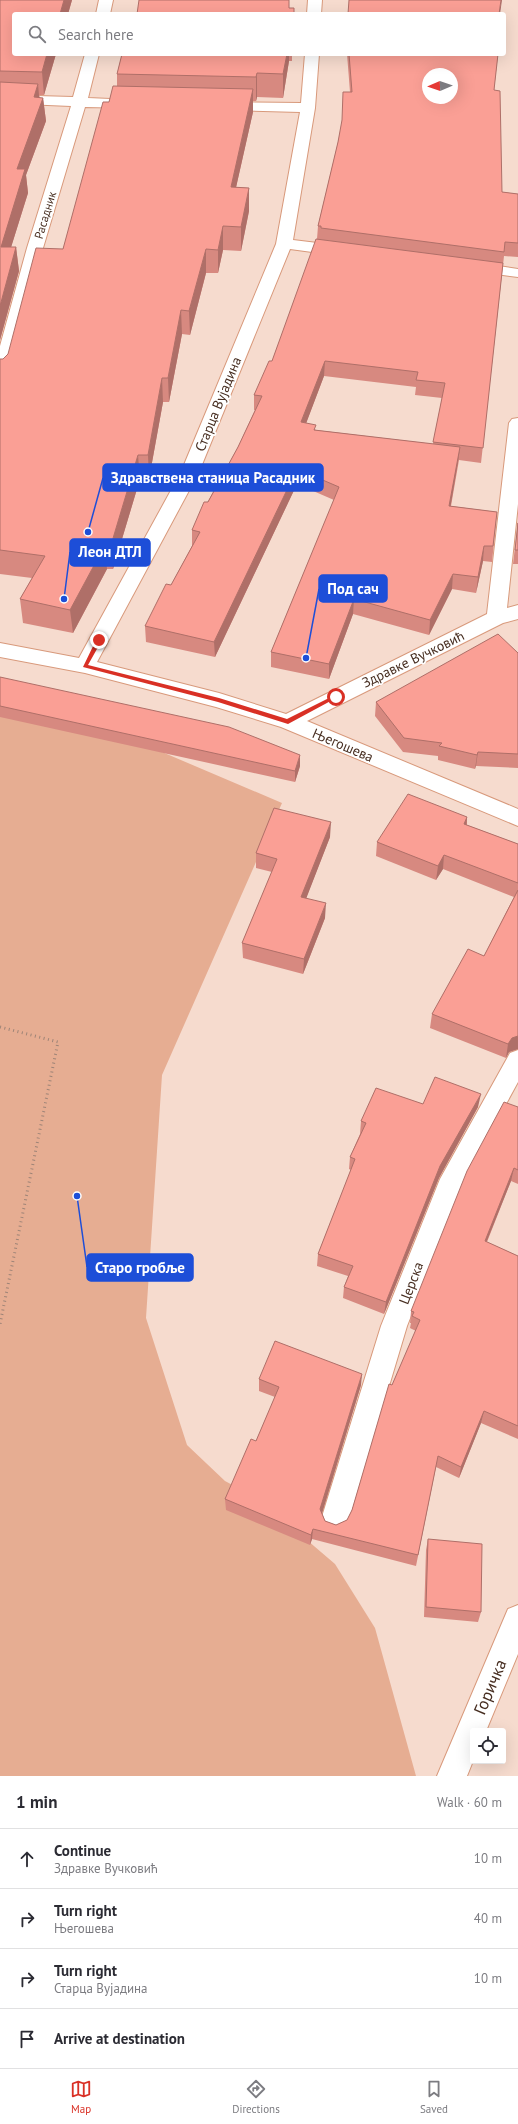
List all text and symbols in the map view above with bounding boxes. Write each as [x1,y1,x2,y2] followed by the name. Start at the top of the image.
[12,12,506,56] search box
[26,23,48,45] icon: search
[58,25,134,44] text: Search here
[422,68,458,104] north arrow
[31,189,59,241] street label: Расадник
[191,354,245,454] street label: Старца Вујадина
[103,464,323,491] callout: Здравствена станица Расадник
[111,468,316,487] text: Здравствена станица Расадник
[70,539,150,566] callout: Леон ДТЛ
[77,542,142,561] text: Леон ДТЛ
[319,575,387,602] callout: Под сач
[327,579,379,598] text: Под сач
[359,626,467,692] street label: Здравке Вучковић
[90,631,108,649] route end
[327,688,345,706] route start
[310,724,376,766] street label: Његошева
[87,1254,193,1281] callout: Старо гробље
[95,1258,185,1277] text: Старо гробље
[395,1259,427,1307] street label: Церска
[469,1656,511,1718] street label: Горичка
[470,1728,506,1764] map controls
[470,1728,506,1764] button: locate
[16,1791,57,1813] text: 1 min
[437,1794,502,1811] text: Walk · 60 m
[54,1841,111,1860] text: Continue
[16,1848,38,1870] icon: ahead
[474,1850,502,1867] text: 10 m
[54,1860,158,1877] text: Здравке Вучковић
[54,1901,117,1920] text: Turn right
[16,1908,38,1930] icon: right
[474,1910,502,1927] text: 40 m
[54,1920,114,1937] text: Његошева
[54,1961,117,1980] text: Turn right
[16,1968,38,1990] icon: right
[474,1970,502,1987] text: 10 m
[54,1980,147,1997] text: Старца Вујадина
[16,2028,38,2050] icon: arrive
[54,2029,185,2048] text: Arrive at destination
[70,2078,92,2116] tab: Map
[232,2078,280,2116] tab: Directions
[420,2078,448,2116] tab: Saved

